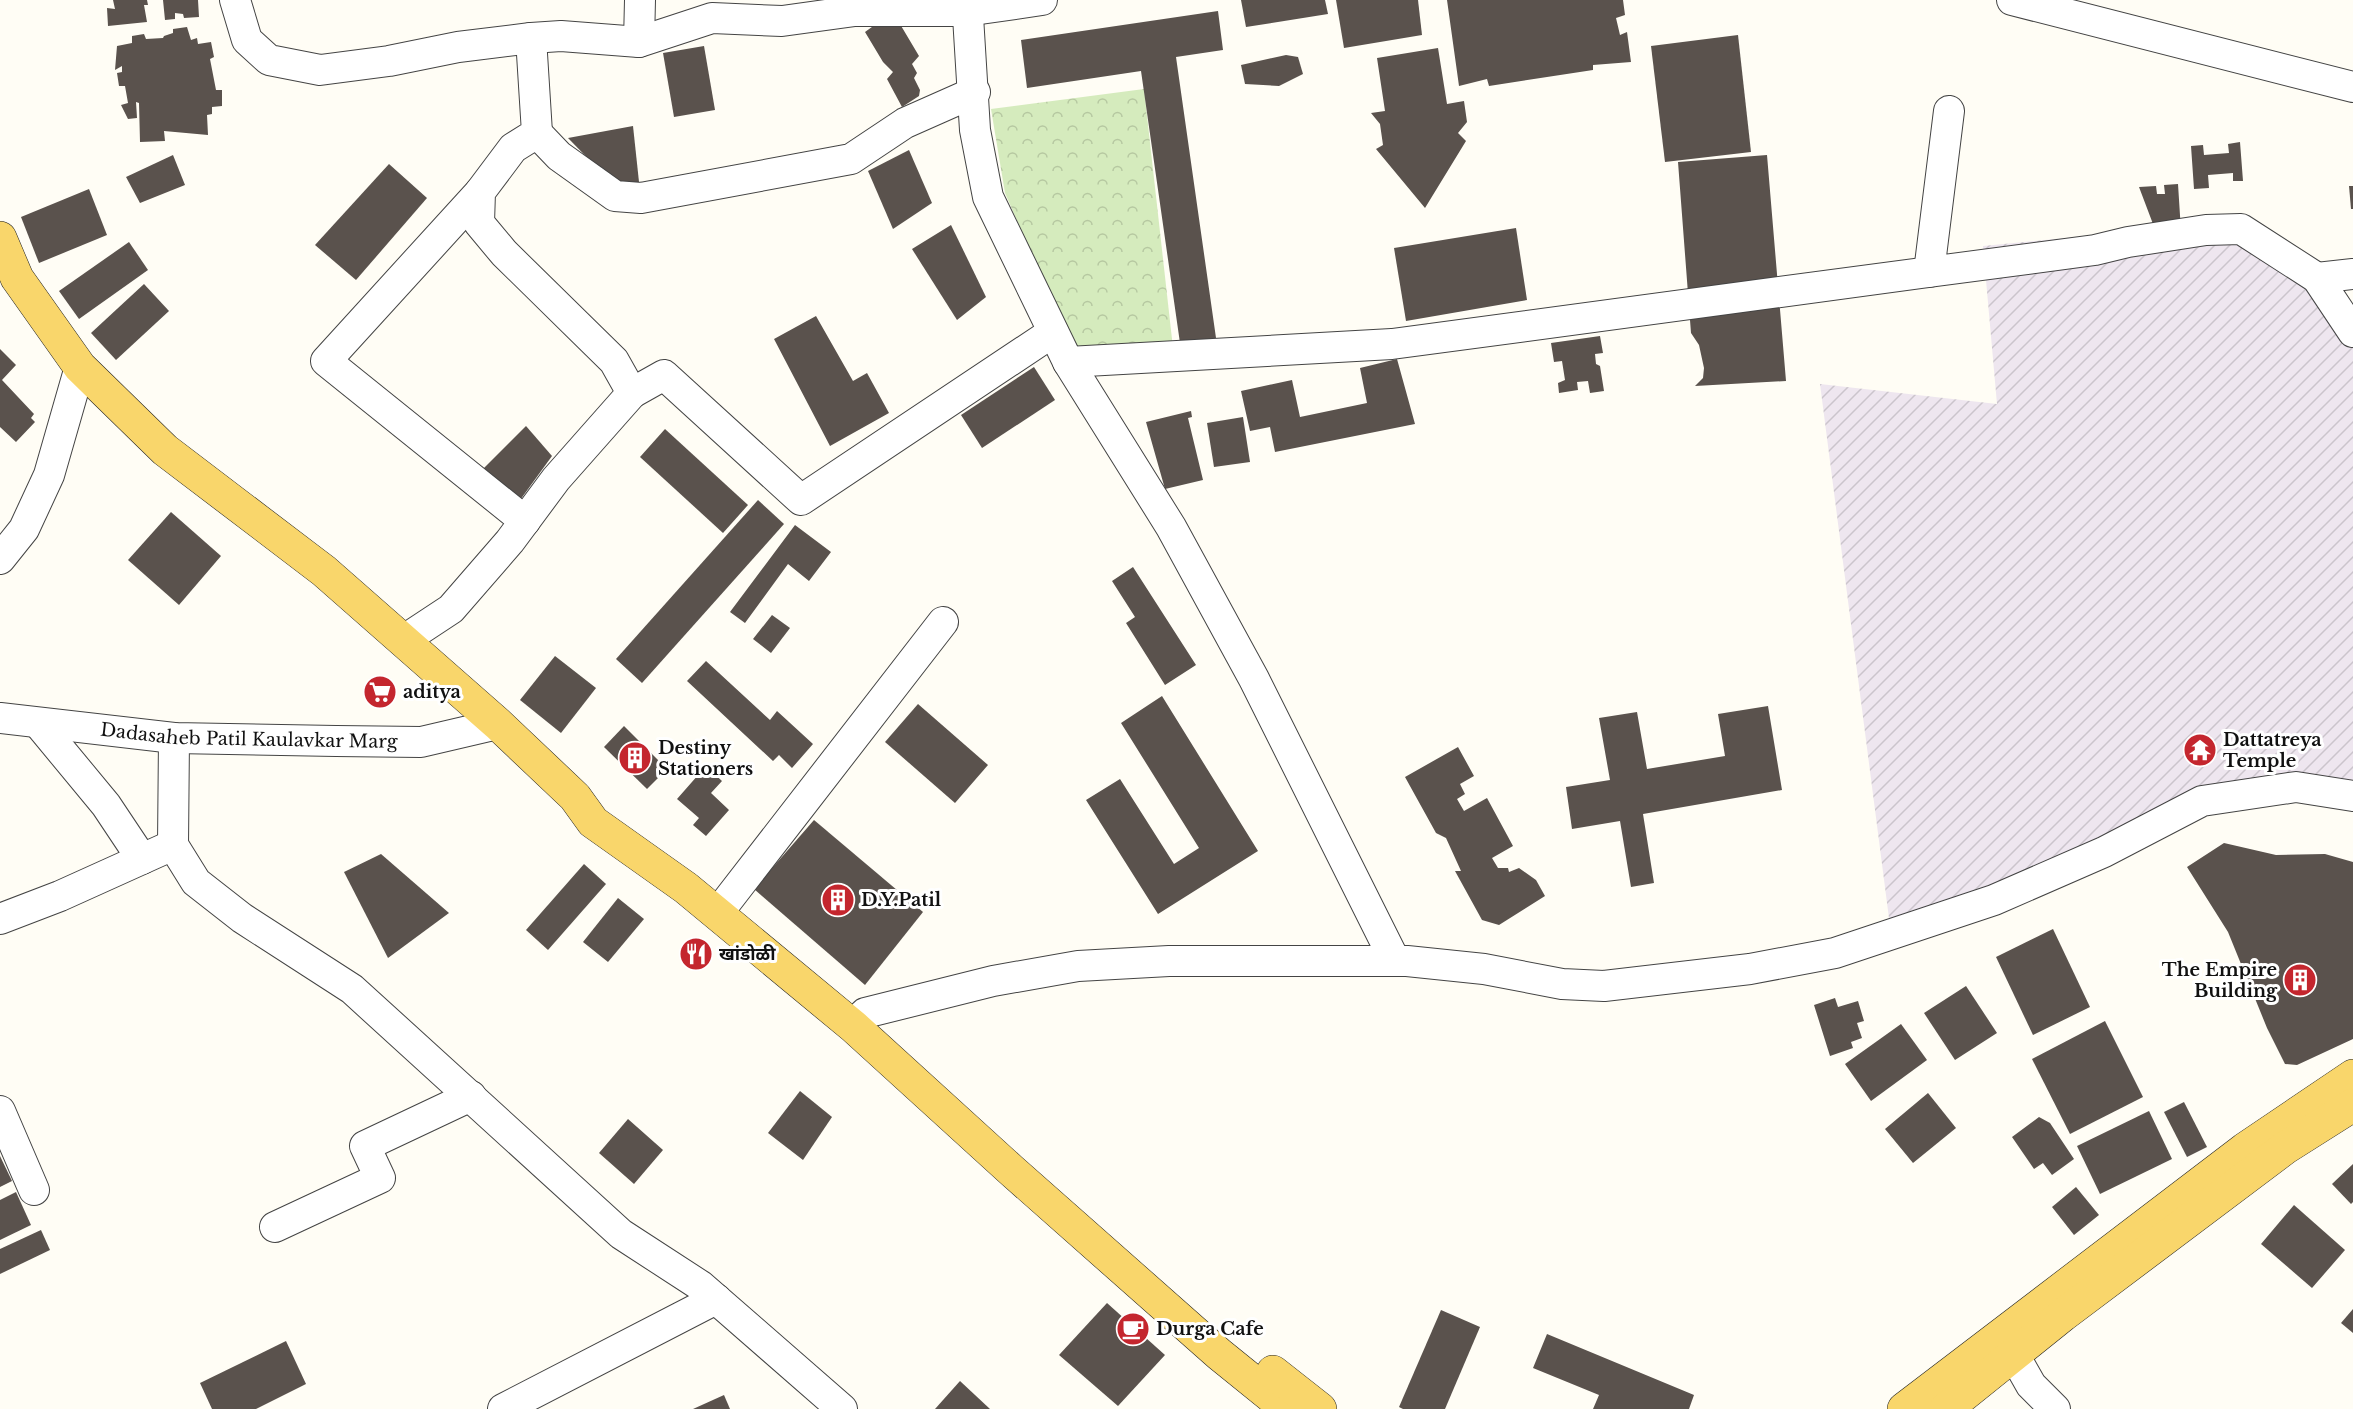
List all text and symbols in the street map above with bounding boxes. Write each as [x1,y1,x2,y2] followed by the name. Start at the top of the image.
[362,674,398,710] supermarket icon: aditya
[403,681,462,703] place label: aditya
[99,719,398,753] street label: Dadasaheb Patil Kaulavkar Marg
[2223,729,2322,772] place label: Dattatreya Temple
[2182,732,2218,768] temple icon: Dattatreya Temple
[658,737,753,780] place label: Destiny Stationers
[617,740,653,776] building icon: Destiny Stationers
[820,882,856,918] building icon: D.Y.Patil
[861,889,942,911] place label: D.Y.Patil
[678,936,714,972] restaurant icon: खांडोळी
[719,943,776,965] place label: खांडोळी
[2162,959,2278,1002] place label: The Empire Building
[2282,962,2318,998] building icon: The Empire Building
[1115,1311,1151,1347] cafe icon: Durga Cafe
[1156,1318,1264,1340] place label: Durga Cafe

